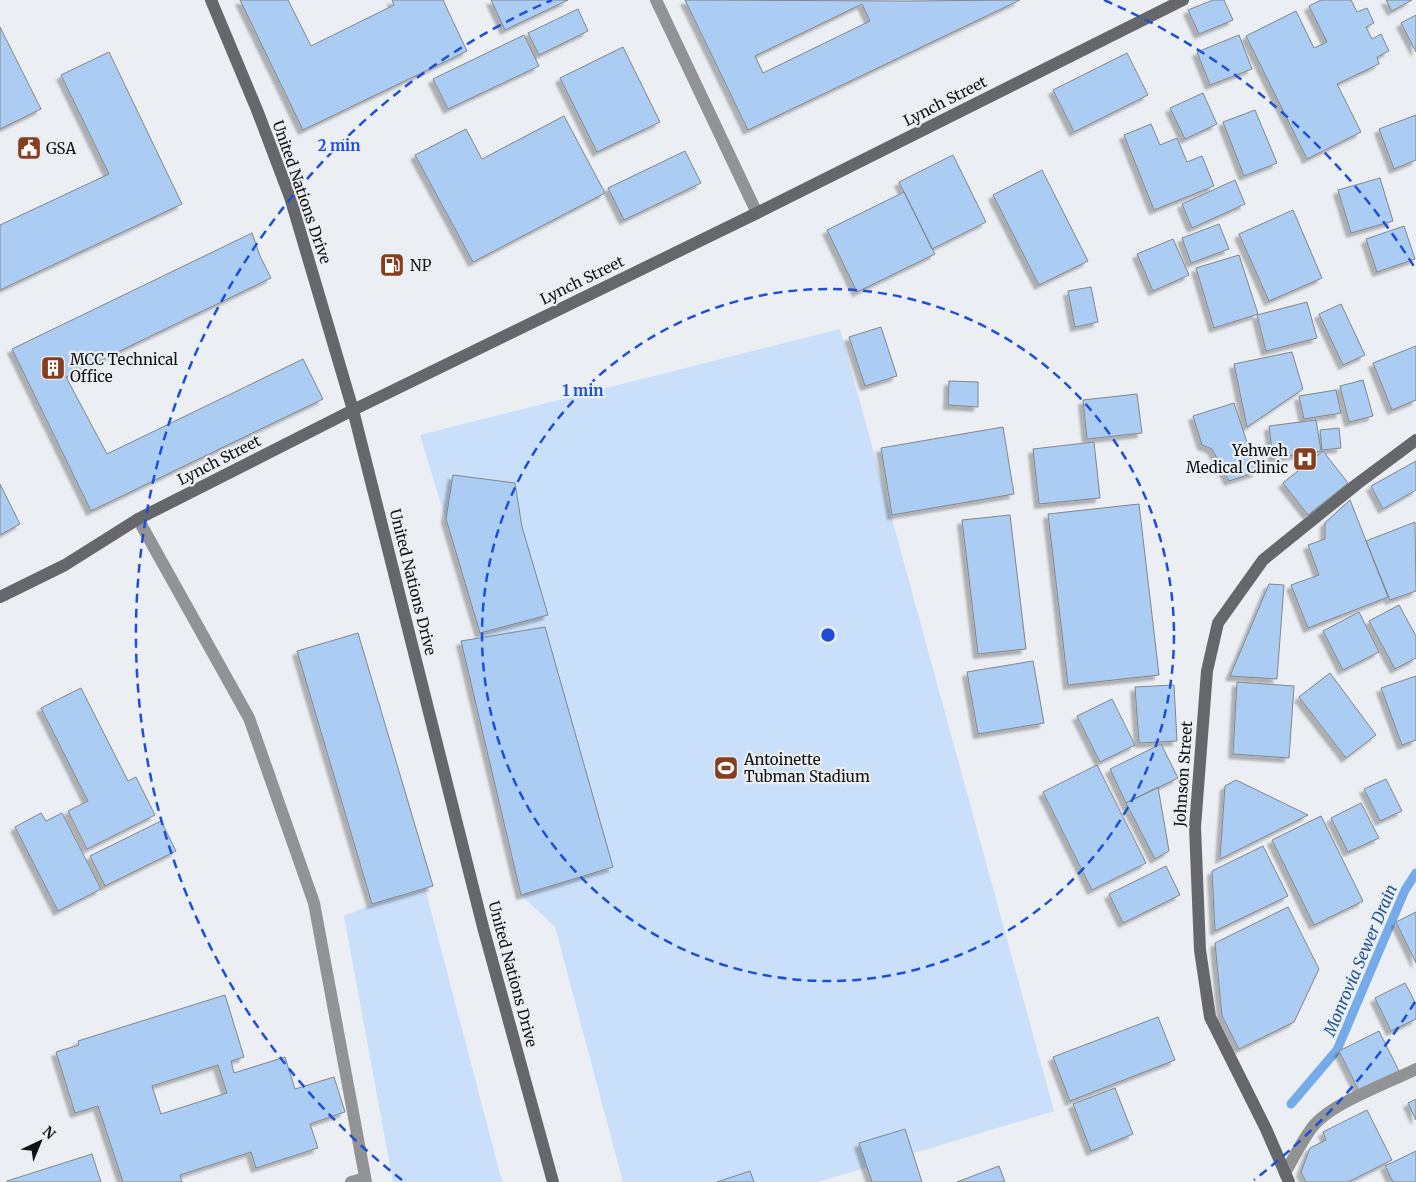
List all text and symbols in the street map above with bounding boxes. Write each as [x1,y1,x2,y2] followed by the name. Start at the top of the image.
[900,72,990,130] street label: Lynch Street
[269,118,335,266] street label: United Nations Drive
[16,135,42,161] public building icon: GSA
[318,136,360,155] text: 2 min
[46,139,76,158] place label: GSA
[537,251,627,308] street label: Lynch Street
[379,252,405,278] fuel station icon: NP
[410,256,432,275] place label: NP
[70,350,178,386] place label: MCC Technical Office
[40,355,66,381] building icon: MCC Technical Office
[563,381,603,400] text: 1 min
[174,431,264,489] street label: Lynch Street
[1186,441,1288,477] place label: Yehweh Medical Clinic
[1292,446,1318,472] hospital icon: Yehweh Medical Clinic
[386,507,440,657] street label: United Nations Drive
[819,626,837,644] centre of rings
[1170,720,1196,829] street label: Johnson Street
[743,750,870,786] place label: Antoinette Tubman Stadium
[713,755,739,781] sports icon: Antoinette Tubman Stadium
[1319,881,1401,1040] water label: Monrovia Sewer Drain
[484,899,542,1049] street label: United Nations Drive
[15,1117,65,1167] north arrow
[39,1122,59,1143] text: N

